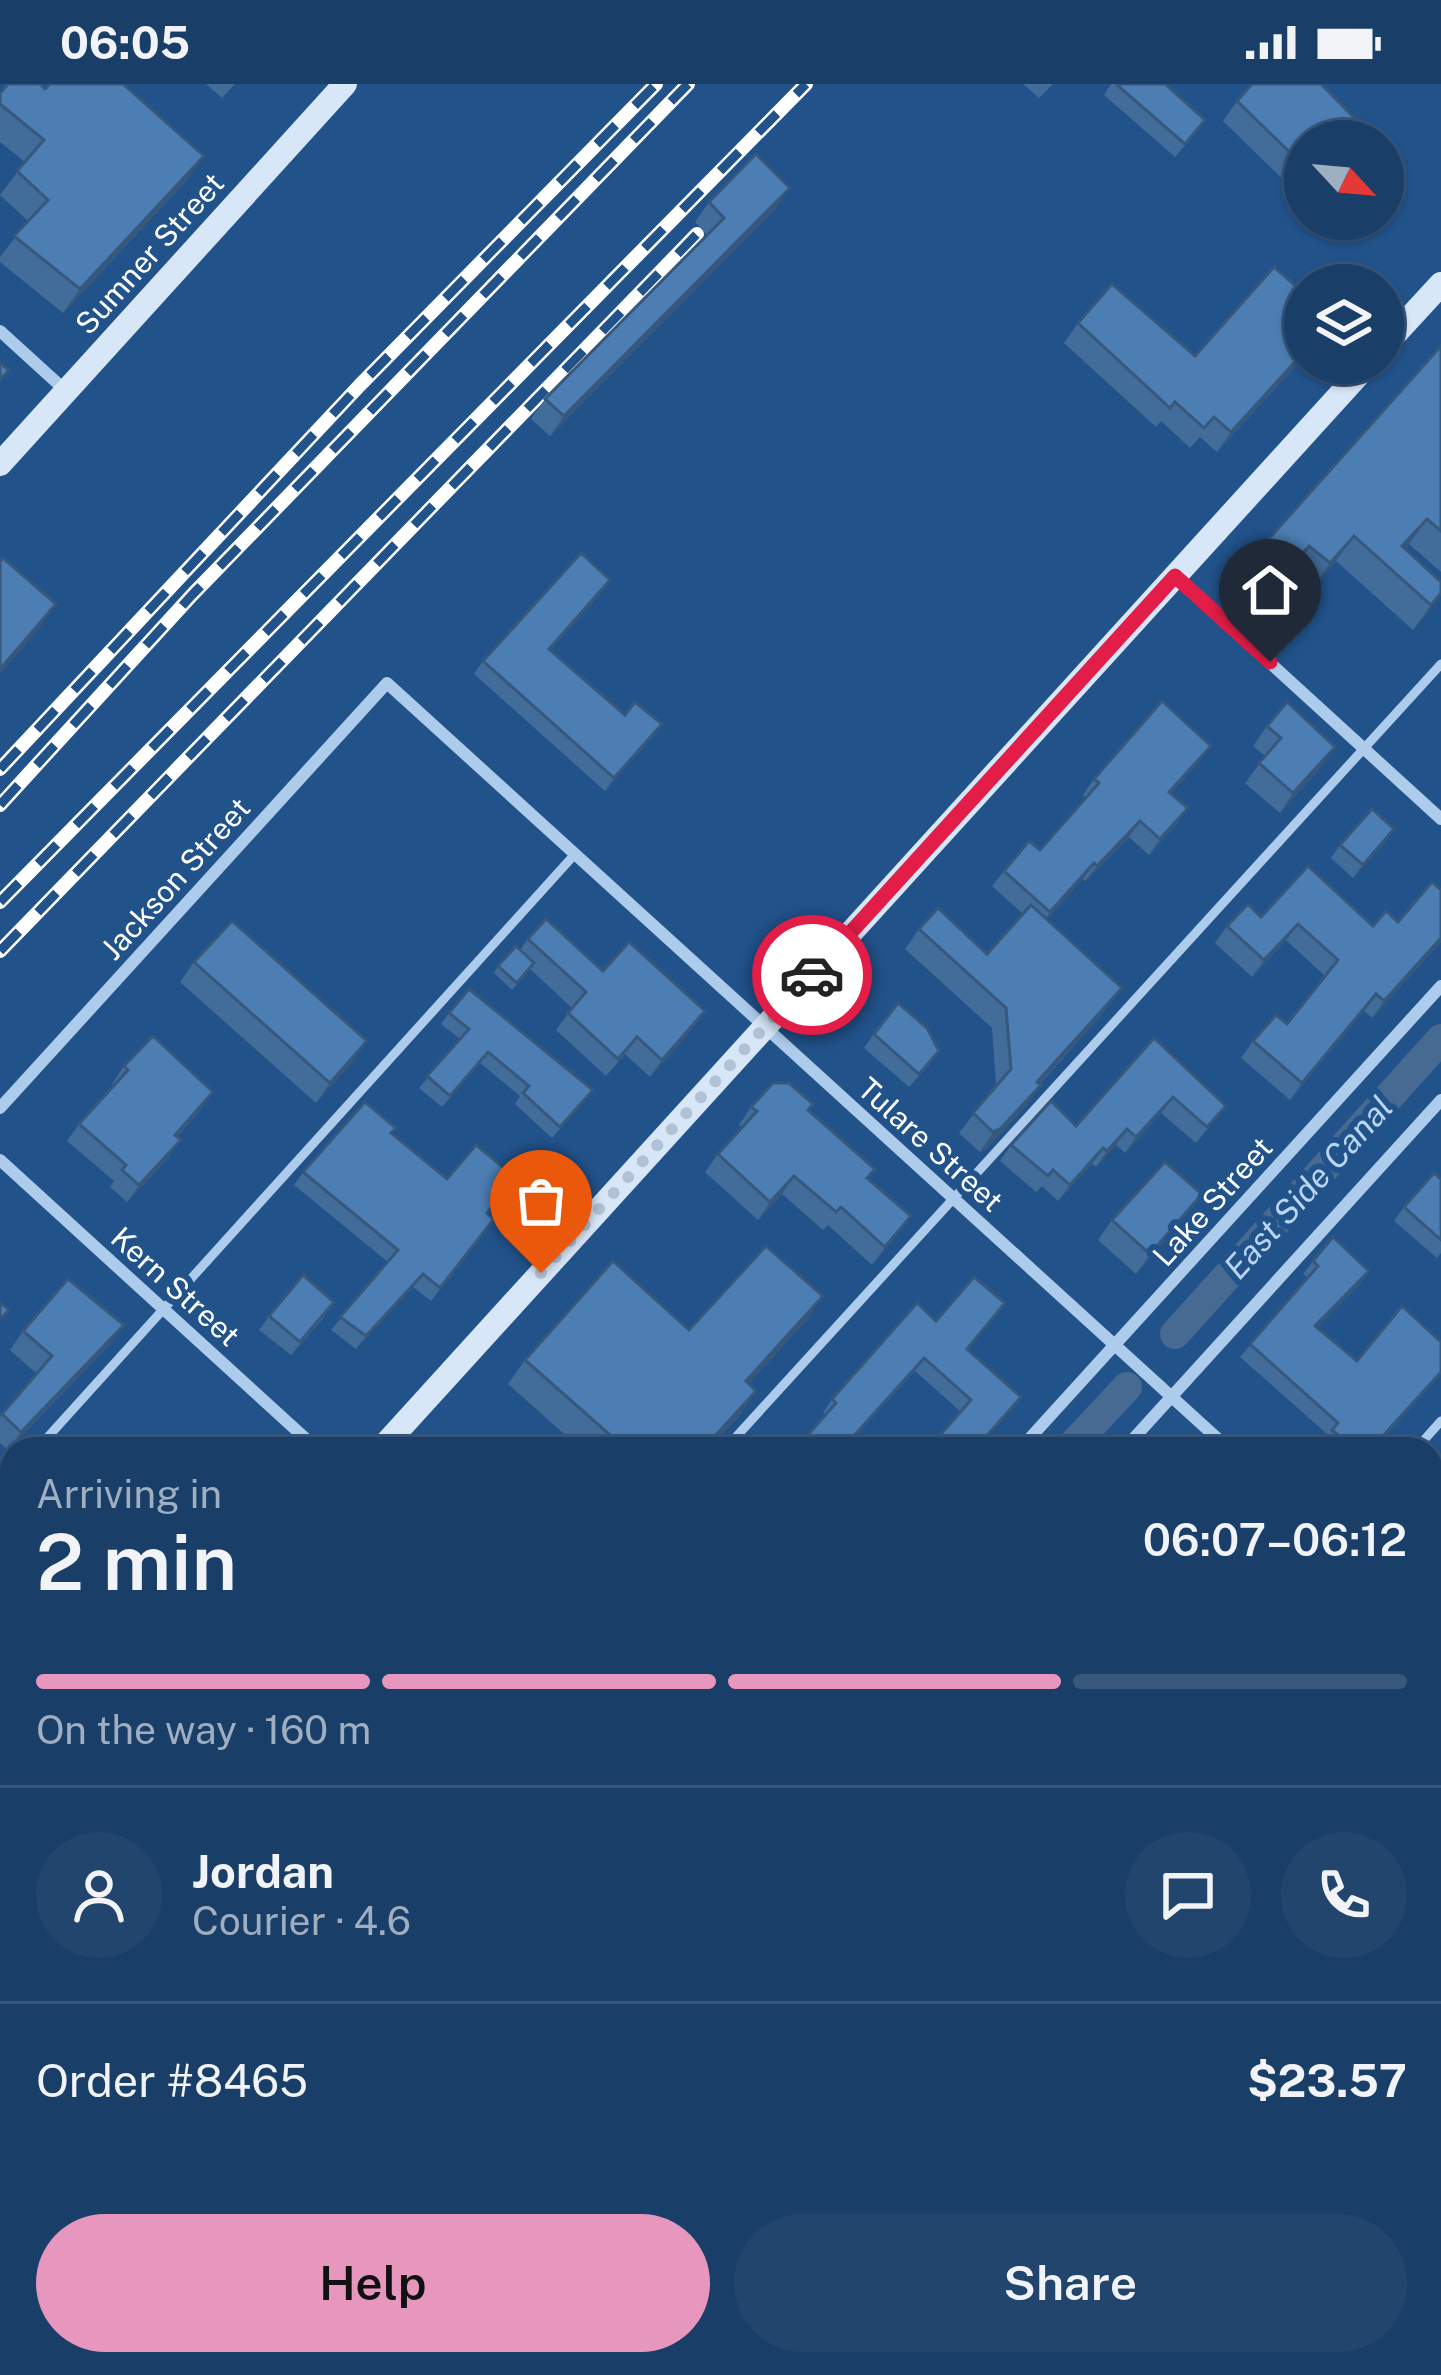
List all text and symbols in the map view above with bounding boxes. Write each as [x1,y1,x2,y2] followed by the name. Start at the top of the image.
[60,16,190,69] text: 06:05
[1284,120,1404,240] north arrow
[1284,120,1404,384] map controls
[67,165,231,341] street label: Sumner Street
[1284,264,1404,384] button: layers
[1219,539,1321,662] pin
[1237,557,1303,623] icon: home
[93,790,257,967] street label: Jackson Street
[752,915,872,1035] courier
[779,942,845,1008] icon: car
[851,1070,1011,1219] street label: Tulare Street
[1216,1088,1400,1286] water label: East Side Canal
[1145,1129,1280,1273] street label: Lake Street
[490,1150,592,1273] pin
[508,1168,574,1234] icon: bag
[104,1219,247,1353] street label: Kern Street
[36,1471,222,1517] text: Arriving in
[1143,1513,1407,1566] text: 06:07–06:12
[36,1516,237,1608] text: 2 min
[36,1707,371,1753] text: On the way · 160 m
[36,1832,162,1958] button: person
[1125,1832,1251,1958] button: chat
[1281,1832,1407,1958] button: phone
[192,1845,334,1898] text: Jordan
[192,1898,411,1944] text: Courier · 4.6
[36,2054,308,2107] text: Order #8465
[1247,2054,1407,2107] text: $23.57
[36,2214,710,2352] button: Help
[734,2214,1407,2352] button: Share

